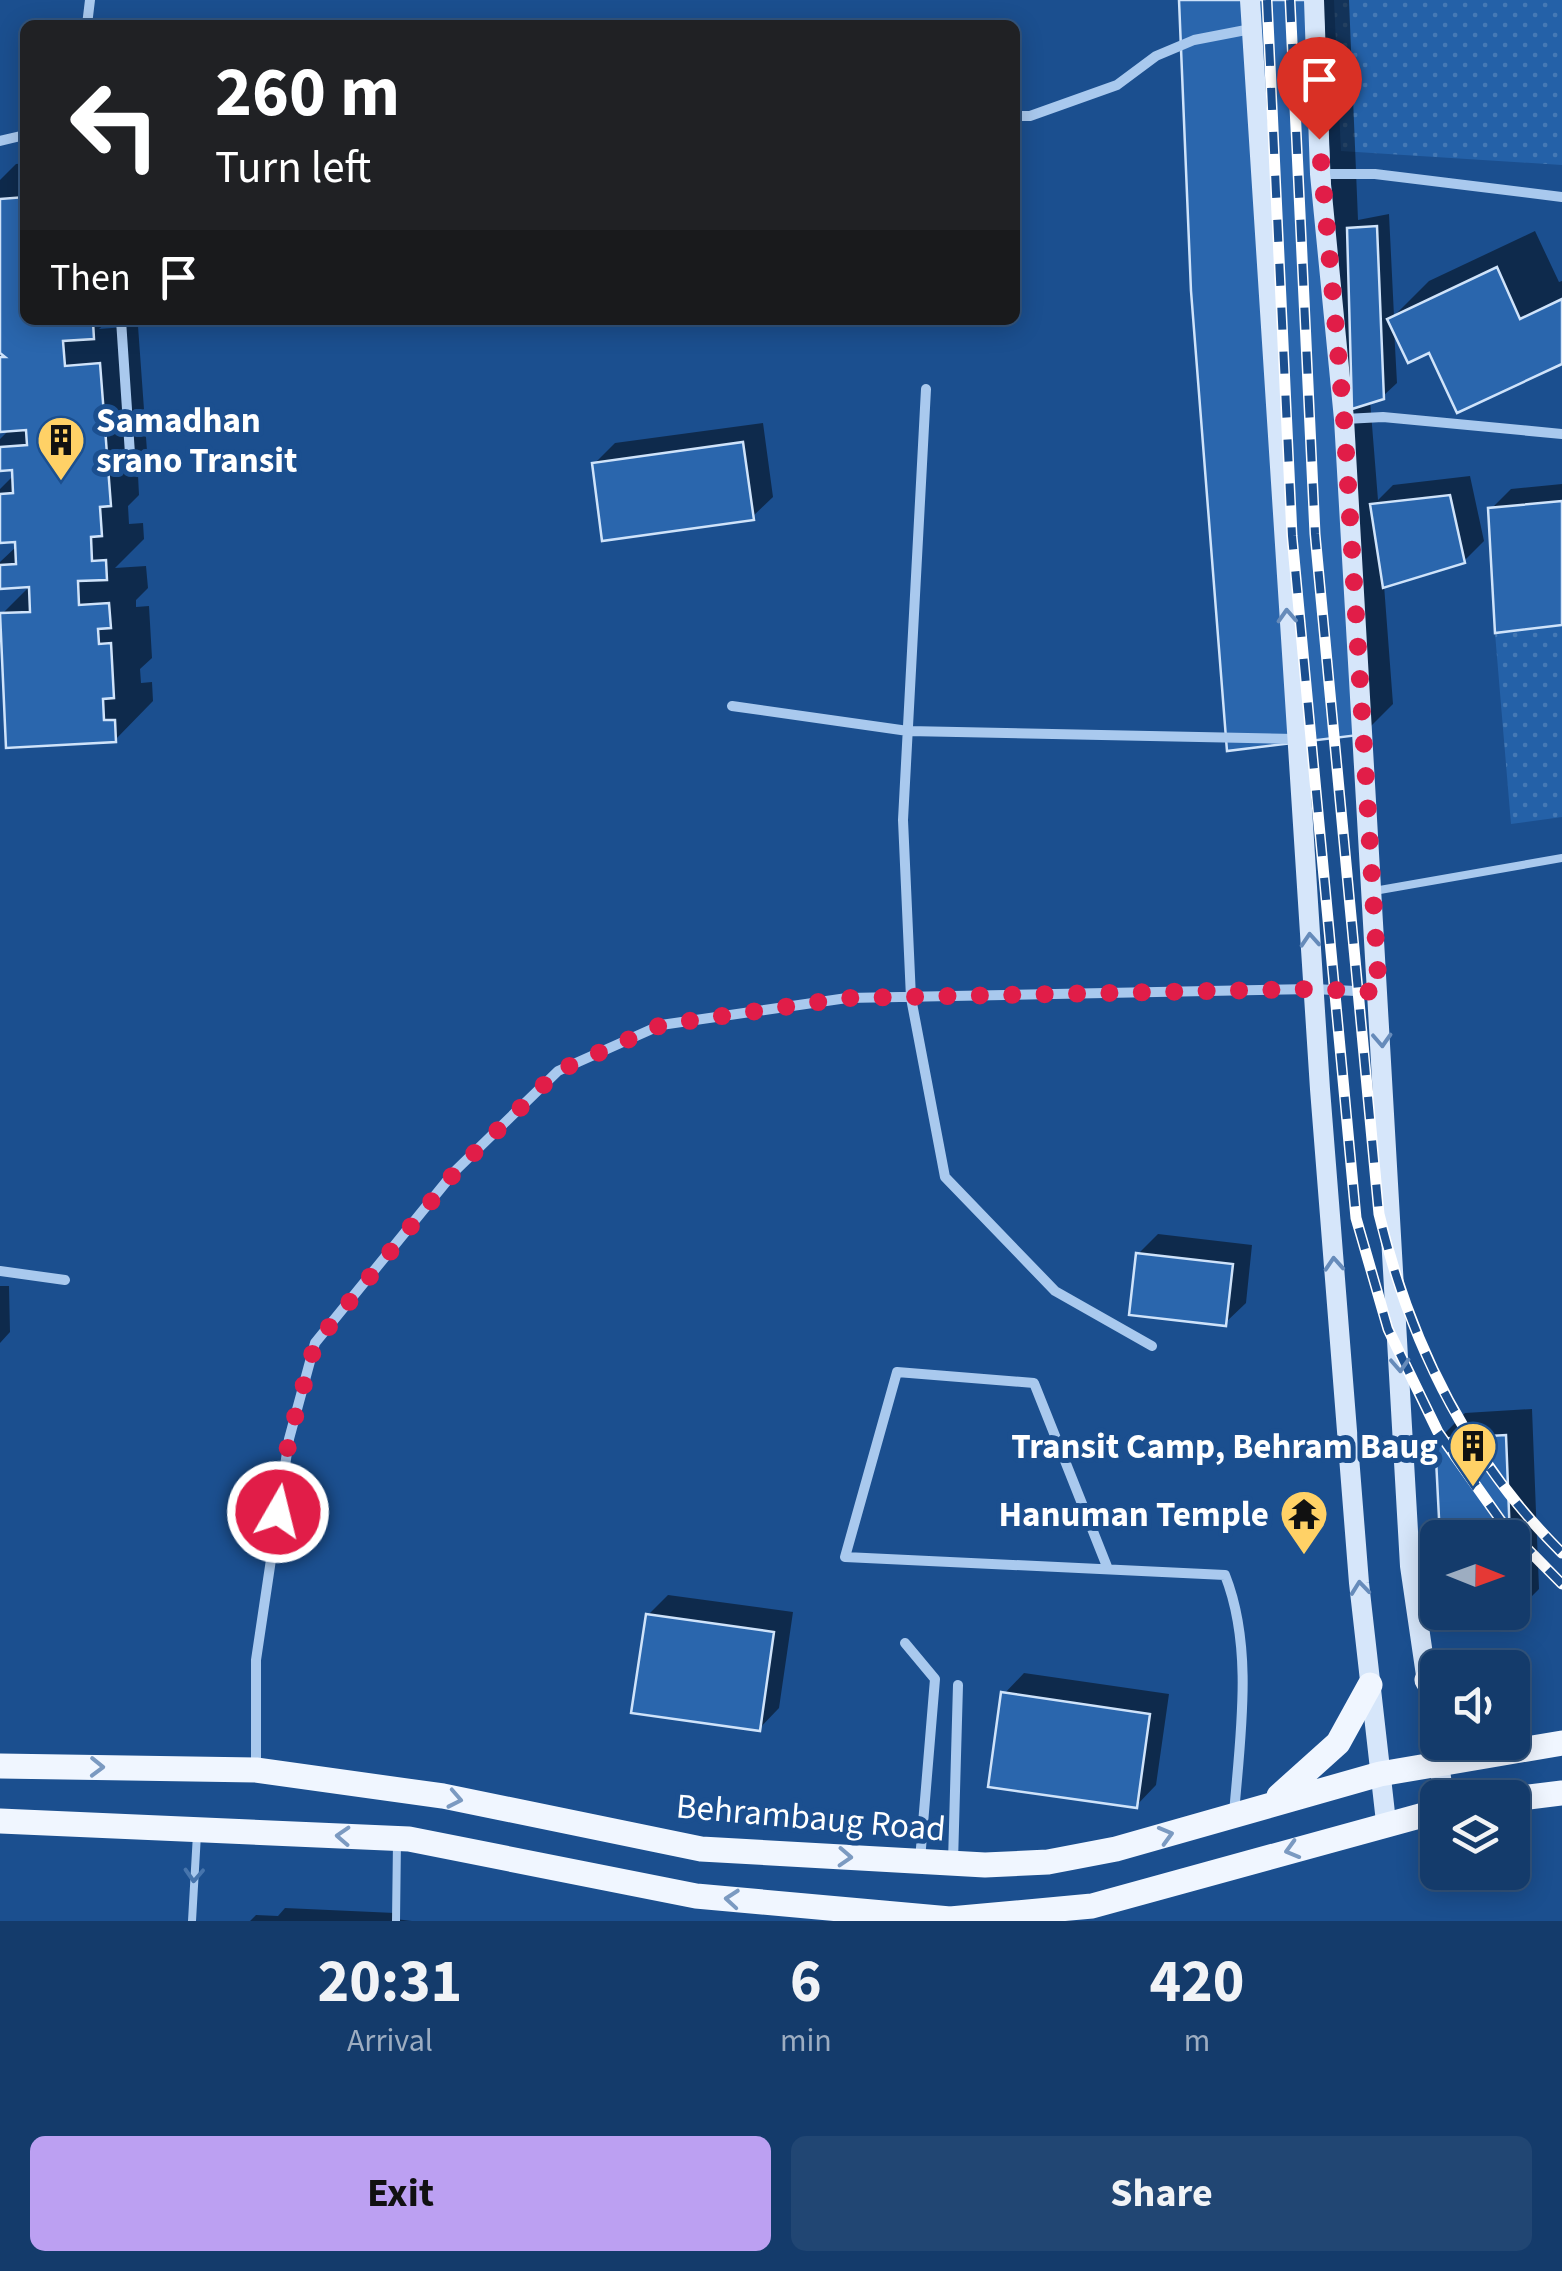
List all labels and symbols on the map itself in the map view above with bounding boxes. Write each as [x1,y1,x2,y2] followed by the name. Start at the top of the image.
[1277,37,1362,140] pin
[96,396,297,486] place label: Samadhan srano Transit
[35,414,87,482] building icon: Samadhan srano Transit
[1277,608,1298,624] one-way arrow
[1299,932,1321,948] one-way arrow
[1371,1033,1392,1049] one-way arrow
[1324,1256,1345,1272] one-way arrow
[1389,1357,1410,1373] one-way arrow
[1447,1420,1499,1488] building icon: Transit Camp, Behram Baug
[1011,1422,1438,1472] place label: Transit Camp, Behram Baug
[226,1460,330,1564] position arrow
[1278,1488,1330,1556] temple icon: Hanuman Temple
[998,1490,1269,1540] place label: Hanuman Temple
[1420,1520,1530,1630] north arrow
[1349,1580,1371,1596] one-way arrow
[90,1757,106,1778] one-way arrow
[674,1781,948,1855] street label: Behrambaug Road
[447,1788,464,1809] one-way arrow
[334,1826,350,1847] one-way arrow
[1157,1826,1174,1847] one-way arrow
[1285,1838,1302,1859] one-way arrow
[838,1846,854,1867] one-way arrow
[184,1868,205,1884] one-way arrow
[723,1889,739,1911] one-way arrow

